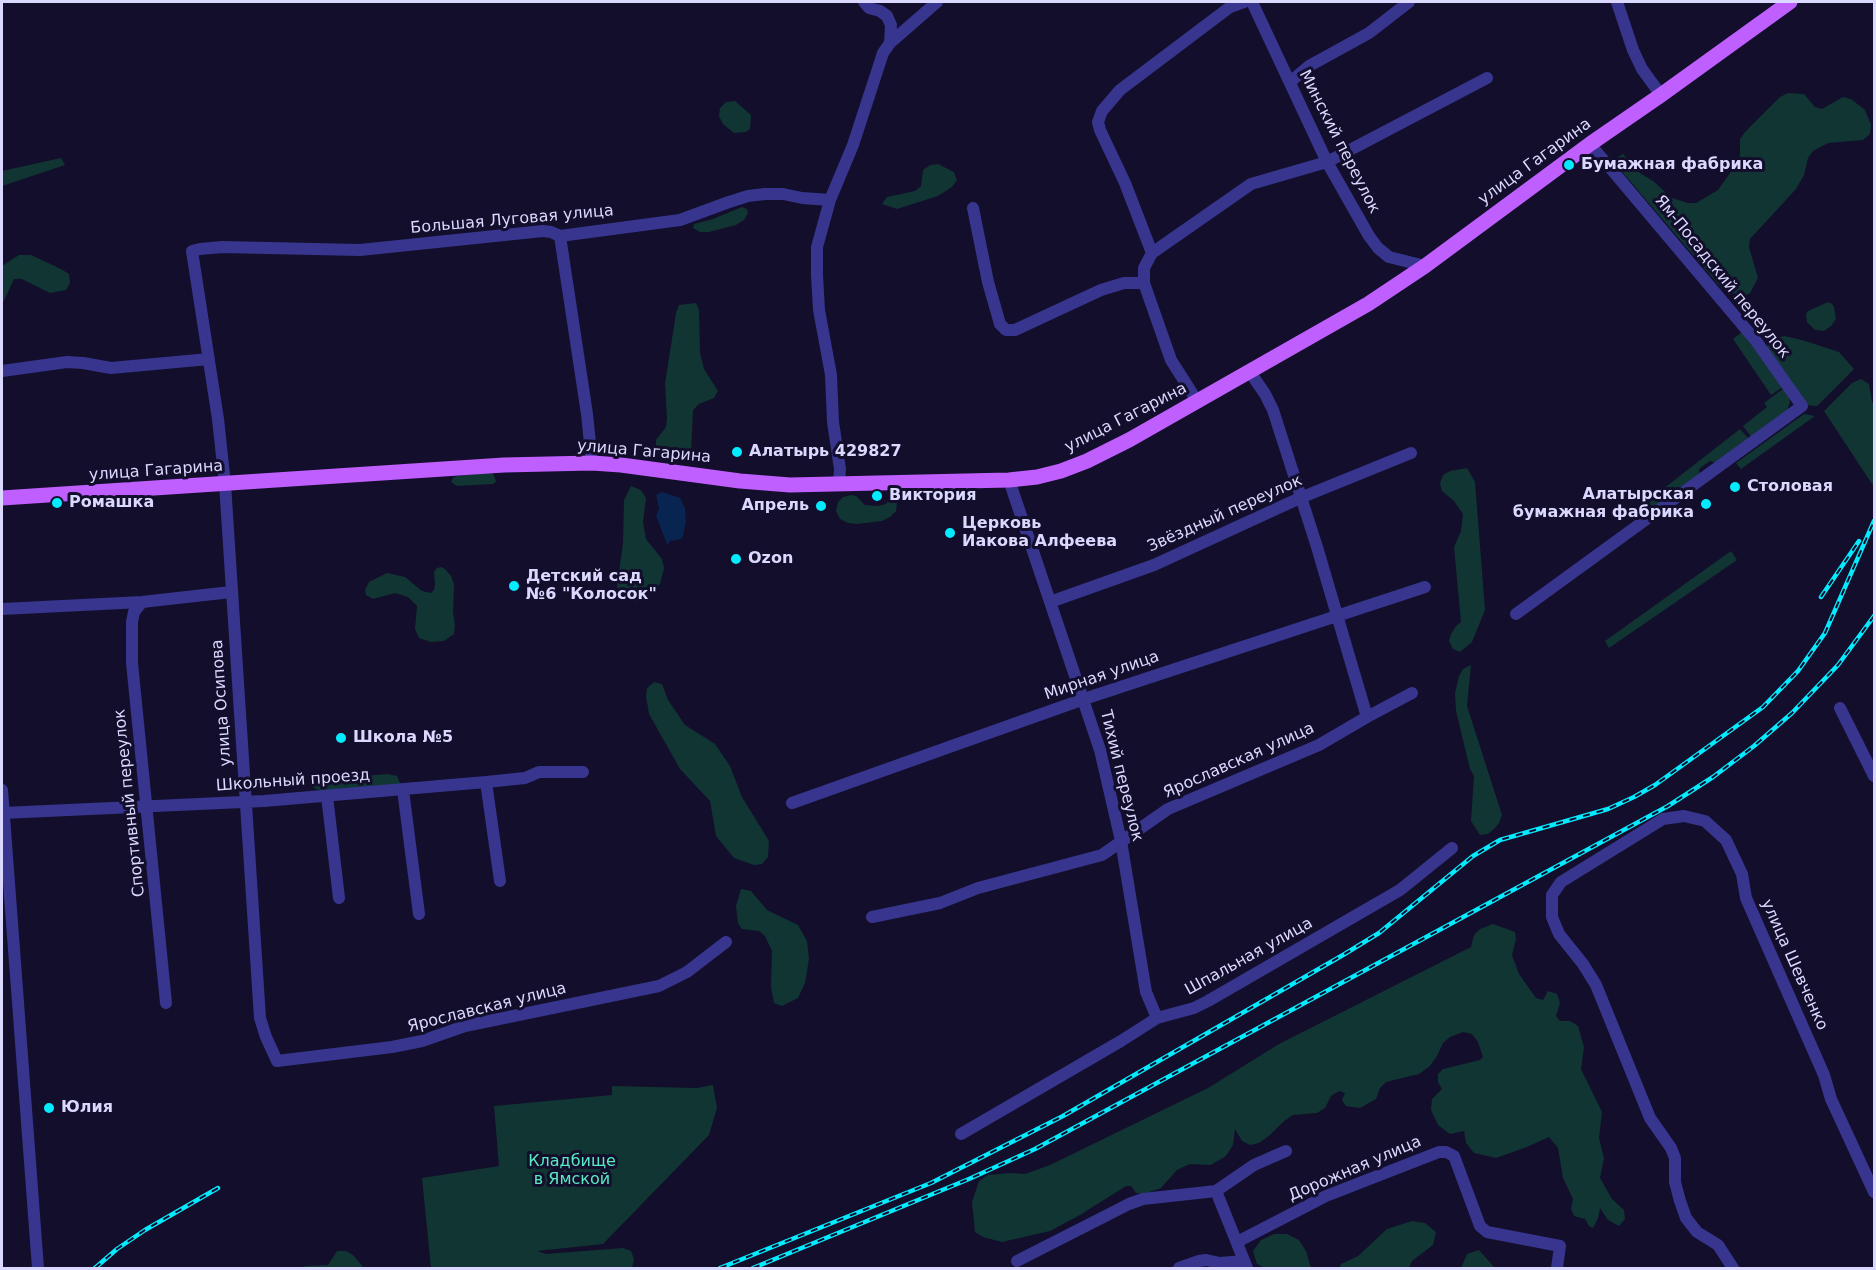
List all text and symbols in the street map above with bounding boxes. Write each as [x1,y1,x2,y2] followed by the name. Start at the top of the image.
[1294,67,1384,217] street label: Минский переулок
[1475,115,1595,209] street label: улица Гагарина
[1581,155,1763,175] place label: Бумажная фабрика
[1562,158,1576,172] marker: Бумажная фабрика
[1650,192,1794,362] street label: Ям-Посадский переулок
[410,202,614,238] street label: Большая Луговая улица
[1062,379,1190,457] street label: улица Гагарина
[576,437,712,467] street label: улица Гагарина
[749,442,902,462] place label: Алатырь 429827
[730,445,744,459] marker: Алатырь 429827
[88,457,224,485] street label: улица Гагарина
[1145,471,1305,557] street label: Звёздный переулок
[1747,477,1833,497] place label: Столовая
[1728,480,1742,494] marker: Столовая
[1513,485,1694,523] place label: Алатырская бумажная фабрика
[889,486,976,506] place label: Виктория
[870,489,884,503] marker: Виктория
[69,493,154,513] place label: Ромашка
[50,496,64,510] marker: Ромашка
[741,496,809,516] place label: Апрель
[1699,497,1713,511] marker: Алатырская бумажная фабрика
[814,499,828,513] marker: Апрель
[962,514,1117,552] place label: Церковь Иакова Алфеева
[943,526,957,540] marker: Церковь Иакова Алфеева
[748,549,793,569] place label: Ozon
[729,552,743,566] marker: Ozon
[526,567,657,605] place label: Детский сад №6 "Колосок"
[507,579,521,593] marker: Детский сад №6 "Колосок"
[208,639,236,767] street label: улица Осипова
[1042,647,1162,705] street label: Мирная улица
[111,708,149,898] street label: Спортивный переулок
[1095,708,1147,844] street label: Тихий переулок
[1161,719,1317,803] street label: Ярославская улица
[353,728,453,748] place label: Школа №5
[334,731,348,745] marker: Школа №5
[215,766,371,796] street label: Школьный проезд
[1756,896,1832,1034] street label: улица Шевченко
[1182,914,1316,1000] street label: Шпальная улица
[406,979,568,1037] street label: Ярославская улица
[61,1098,113,1118] place label: Юлия
[42,1101,56,1115] marker: Юлия
[1286,1132,1424,1206] street label: Дорожная улица
[528,1152,616,1190] park label: Кладбище в Ямской

